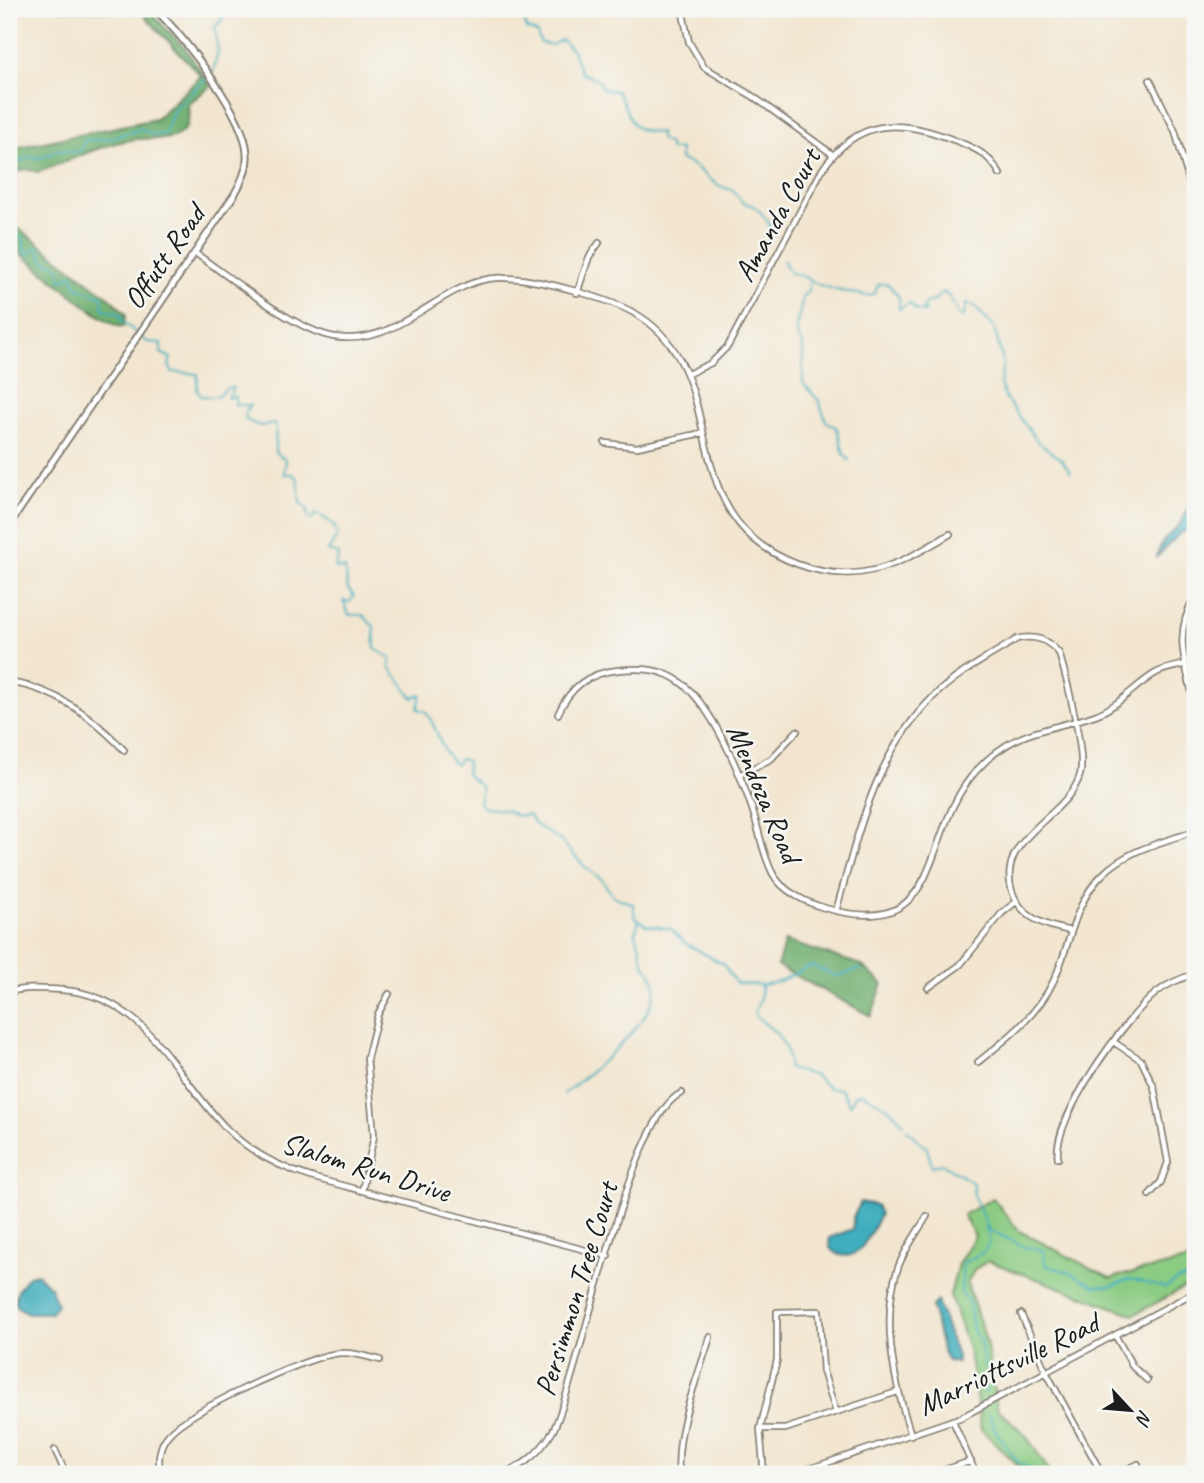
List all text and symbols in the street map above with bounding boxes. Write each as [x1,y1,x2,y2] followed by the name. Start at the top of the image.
[725,139,831,288] street label: Amanda Court
[114,194,216,316] street label: Offutt Road
[718,718,812,872] street label: Mendoza Road
[277,1123,457,1211] street label: Slalom Run Drive
[525,1175,627,1400] street label: Persimmon Tree Court
[911,1302,1108,1424] street label: Marriottsville Road
[1096,1374,1166,1444] north arrow
[1130,1406,1158,1430] text: N

